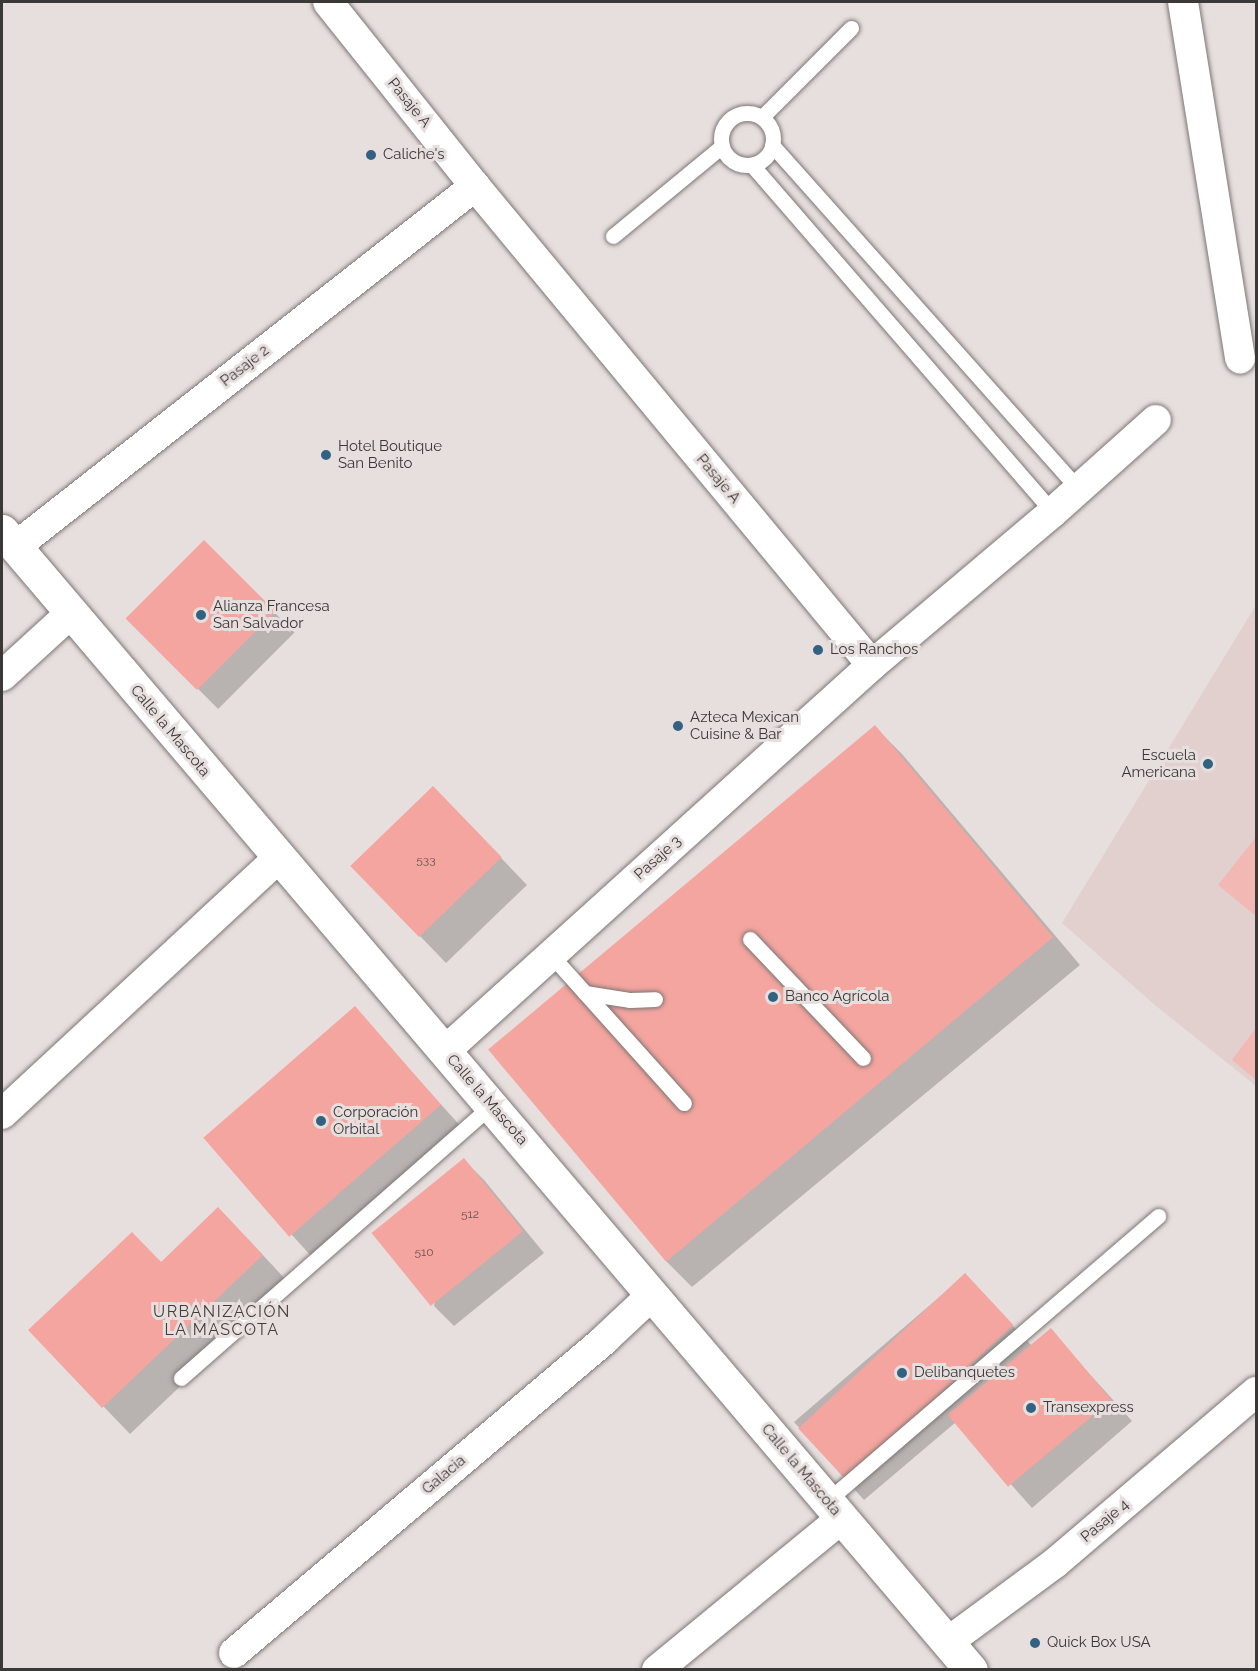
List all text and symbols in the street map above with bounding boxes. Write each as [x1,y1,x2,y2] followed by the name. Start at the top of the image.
[383,74,435,132] street label: Pasaje A
[383,146,444,164] place label: Caliche's
[364,148,378,162] marker: Caliche's
[217,341,273,391] street label: Pasaje 2
[338,437,442,472] place label: Hotel Boutique San Benito
[319,448,333,462] marker: Hotel Boutique San Benito
[692,451,744,507] street label: Pasaje A
[213,597,330,632] place label: Alianza Francesa San Salvador
[194,608,208,622] marker: Alianza Francesa San Salvador
[830,641,918,659] place label: Los Ranchos
[811,643,825,657] marker: Los Ranchos
[126,682,214,780] street label: Calle la Mascota
[690,708,799,743] place label: Azteca Mexican Cuisine & Bar
[671,719,685,733] marker: Azteca Mexican Cuisine & Bar
[1121,746,1196,781] place label: Escuela Americana
[1201,757,1215,771] marker: Escuela Americana
[631,832,685,884] street label: Pasaje 3
[416,854,436,868] house number: 533
[785,988,890,1006] place label: Banco Agrícola
[766,990,780,1004] marker: Banco Agrícola
[443,1051,531,1149] street label: Calle la Mascota
[333,1103,418,1138] place label: Corporación Orbital
[314,1114,328,1128] marker: Corporación Orbital
[461,1208,479,1222] house number: 512
[414,1246,434,1260] house number: 510
[153,1302,291,1340] district label: URBANIZACIÓN LA MASCOTA
[914,1364,1015,1382] place label: Delibanquetes
[895,1366,909,1380] marker: Delibanquetes
[1043,1399,1134,1417] place label: Transexpress
[1024,1401,1038,1415] marker: Transexpress
[757,1421,845,1519] street label: Calle la Mascota
[419,1452,469,1498] street label: Galacia
[1077,1496,1133,1546] street label: Pasaje 4
[1047,1634,1151,1652] place label: Quick Box USA
[1028,1636,1042,1650] marker: Quick Box USA

